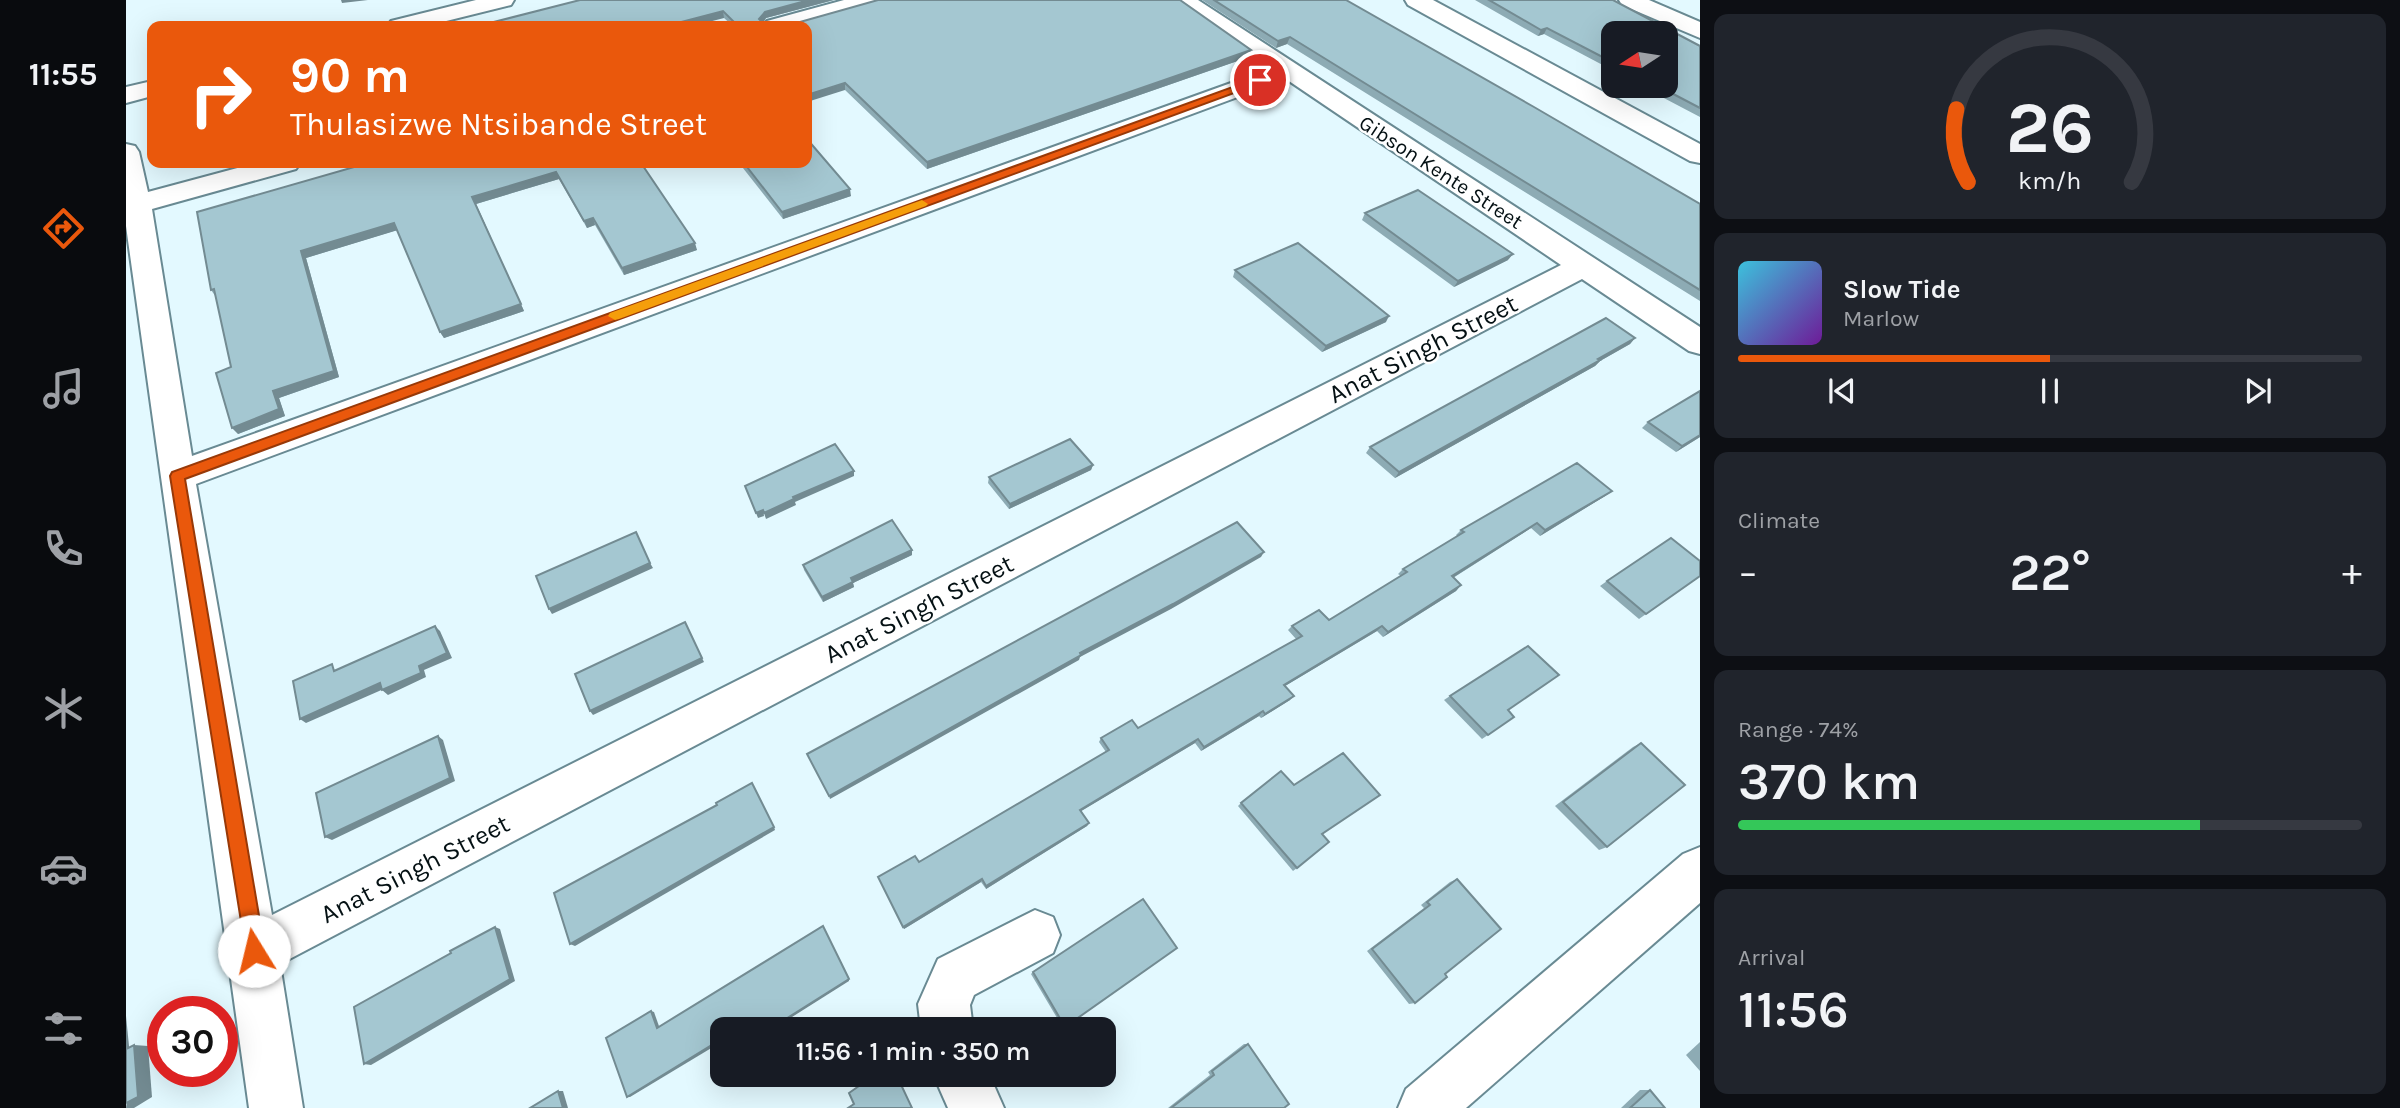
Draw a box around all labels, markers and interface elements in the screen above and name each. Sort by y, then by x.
north arrow [1601,21,1678,98]
map controls [1601,21,1678,98]
text: 90 m [290,47,410,104]
icon: right [175,49,266,140]
pin [1230,50,1290,110]
text: 11:55 [29,56,97,93]
icon: arrive [1241,61,1279,99]
text: 26 [2006,86,2094,171]
text: Thulasizwe Ntsibande Street [290,106,707,143]
street label: Gibson Kente Street [1355,110,1527,234]
text: km/h [2018,166,2082,195]
icon: directions [39,204,88,253]
text: Slow Tide [1843,274,1961,305]
street label: Anat Singh Street [1323,288,1523,410]
text: Marlow [1843,305,1919,332]
icon: music [39,364,88,413]
icon: previous [1823,372,1861,410]
icon: pause [2031,372,2069,410]
icon: next [2239,372,2277,410]
text: Climate [1738,507,1820,534]
icon: phone [39,524,88,573]
text: 22° [2009,542,2091,603]
street label: Anat Singh Street [819,548,1019,670]
text: − [1738,550,1758,595]
text: + [2342,550,2362,595]
icon: climate [39,684,88,733]
text: Range · 74% [1738,716,1859,743]
text: 370 km [1738,751,1920,812]
street label: Anat Singh Street [315,808,515,930]
icon: car [39,844,88,893]
position arrow [217,914,291,988]
text: Arrival [1738,944,1805,971]
text: 11:56 [1738,979,1849,1040]
speed limit sign: 30 [147,996,238,1087]
icon: filters [39,1004,88,1053]
text: 11:56 · 1 min · 350 m [796,1036,1030,1067]

